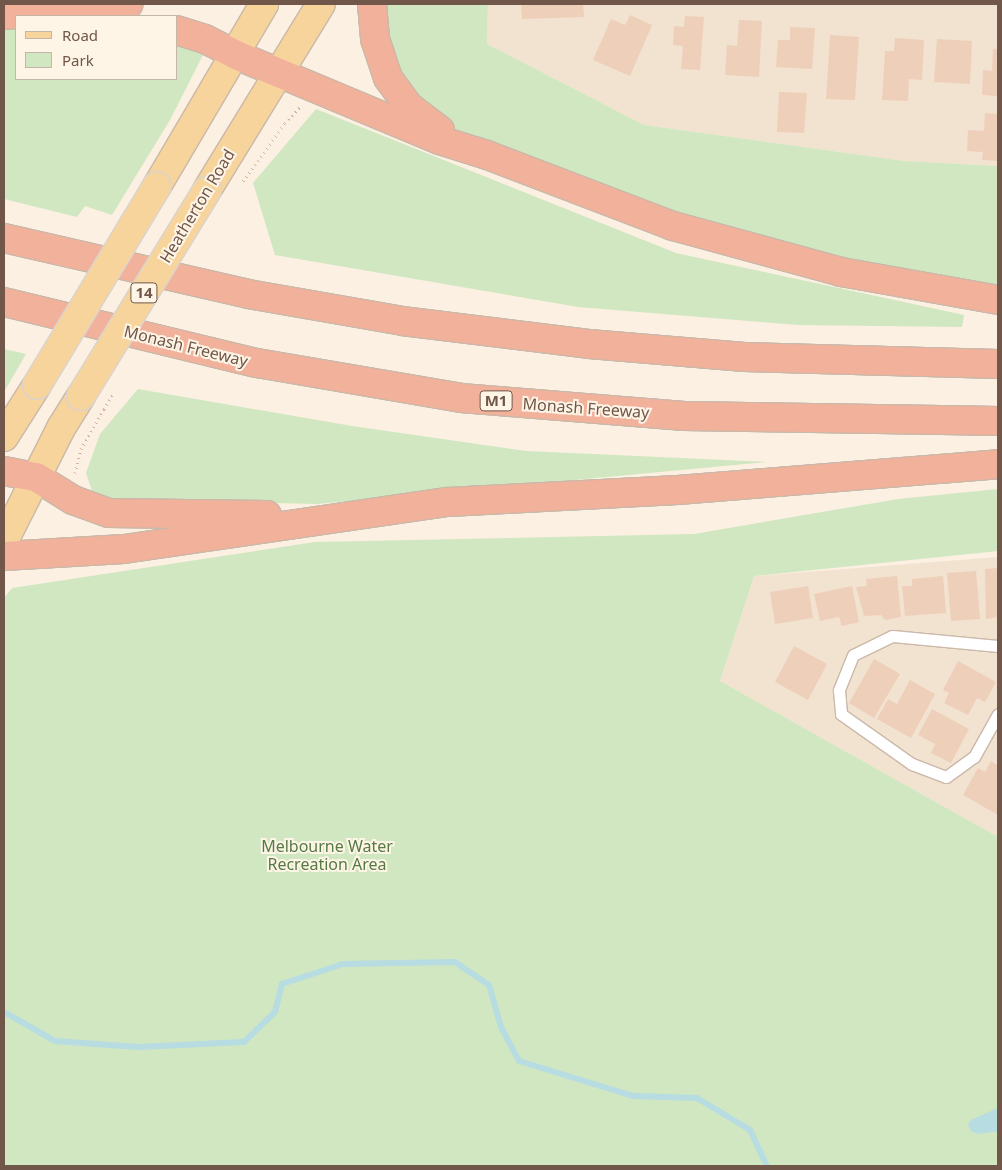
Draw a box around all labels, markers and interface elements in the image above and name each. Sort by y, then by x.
legend [15,15,178,80]
text: Road [62,25,98,45]
text: Park [62,50,94,70]
street label: Heatherton Road [156,146,238,266]
road number: 14 [130,280,158,306]
street label: Monash Freeway [122,321,250,371]
road number: M1 [478,388,514,414]
street label: Monash Freeway [522,394,650,422]
park label: Melbourne Water Recreation Area [261,836,393,874]

